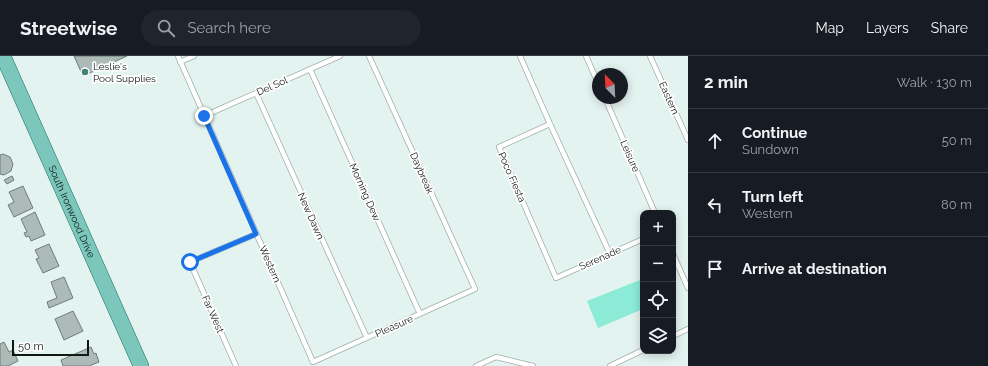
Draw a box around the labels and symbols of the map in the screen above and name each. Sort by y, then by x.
place label: Leslie's Pool Supplies [93,61,156,84]
marker: Leslie's Pool Supplies [80,67,90,77]
north arrow [592,68,628,104]
street label: Del Sol [255,74,289,98]
street label: Eastern [657,80,681,116]
route end [195,107,213,125]
street label: Leisure [618,138,642,174]
street label: Poco Fiesta [496,150,528,204]
street label: Daybreak [408,151,436,196]
street label: Morning Dew [347,162,383,222]
street label: South Ironwood Drive [47,163,98,259]
street label: New Dawn [296,191,326,241]
street label: Western [257,244,283,284]
street label: Serenade [577,244,623,272]
route start [181,253,199,271]
street label: Far West [200,293,226,335]
street label: Pleasure [373,313,415,339]
scale bar [12,338,89,357]

